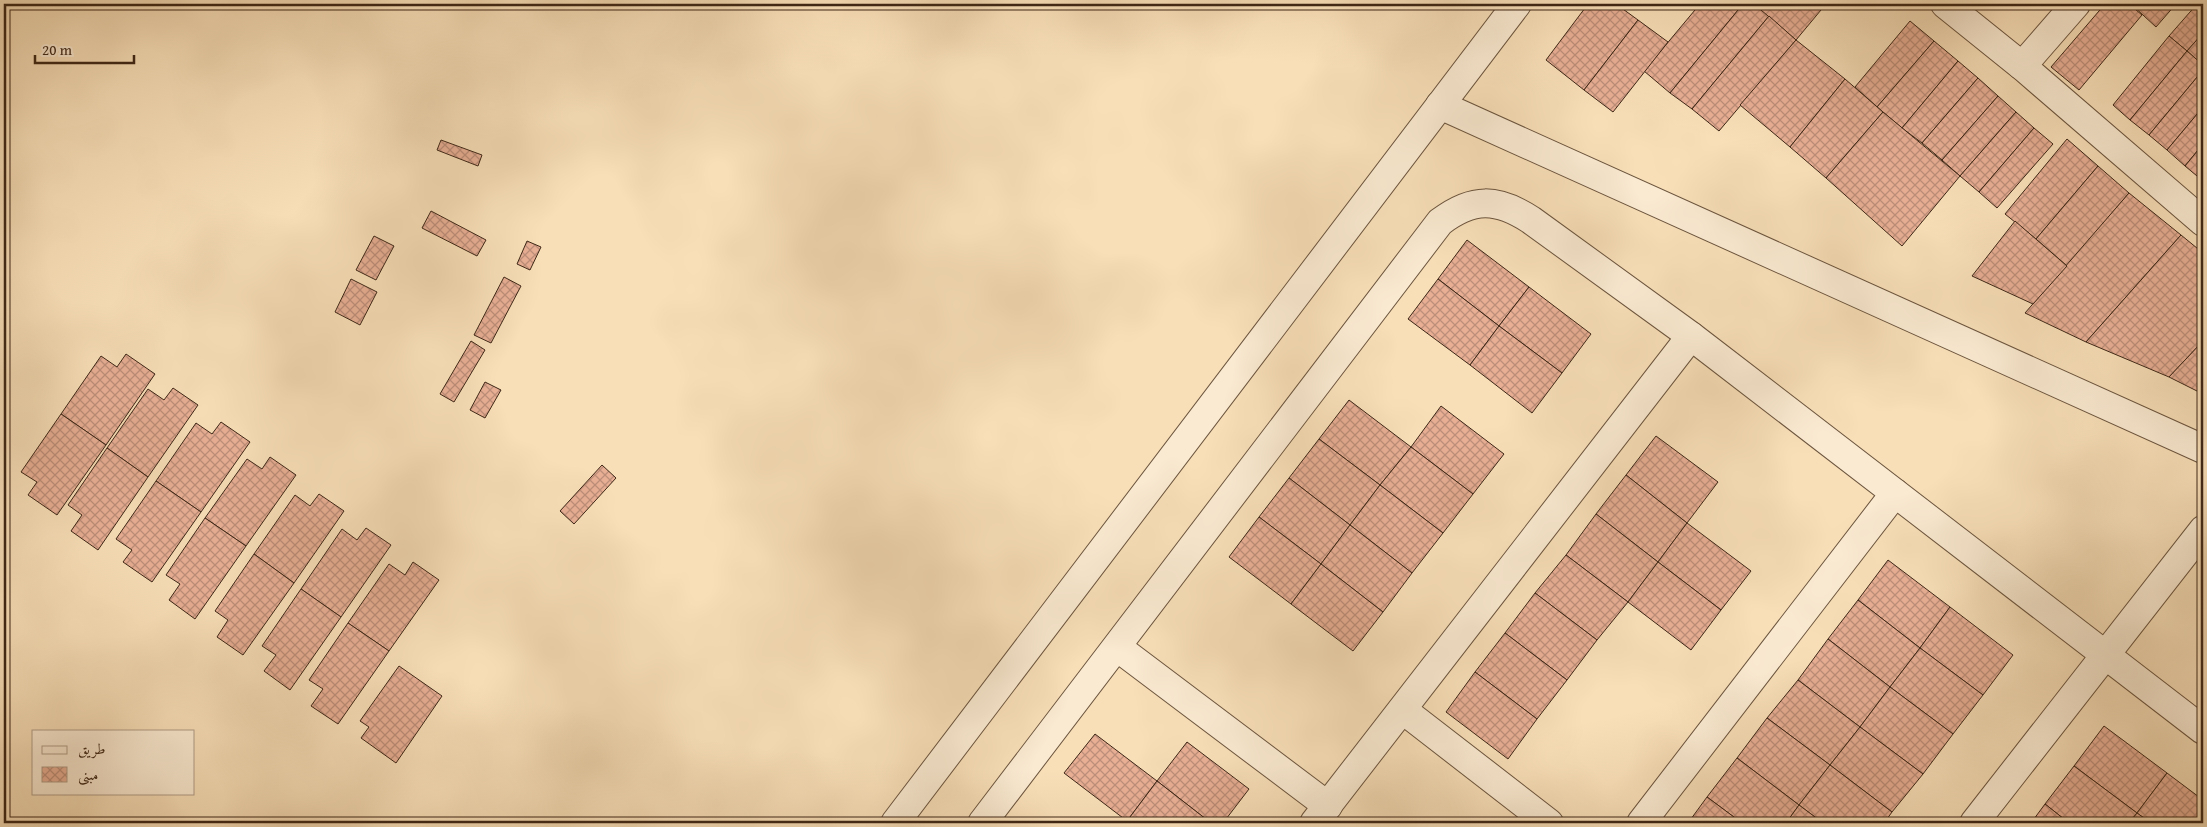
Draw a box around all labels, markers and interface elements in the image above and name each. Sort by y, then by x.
scale bar [35,32,134,64]
text: 20 m [42,39,73,60]
legend [32,730,195,794]
text: طريق [78,738,105,759]
text: مبنى [78,764,98,786]

